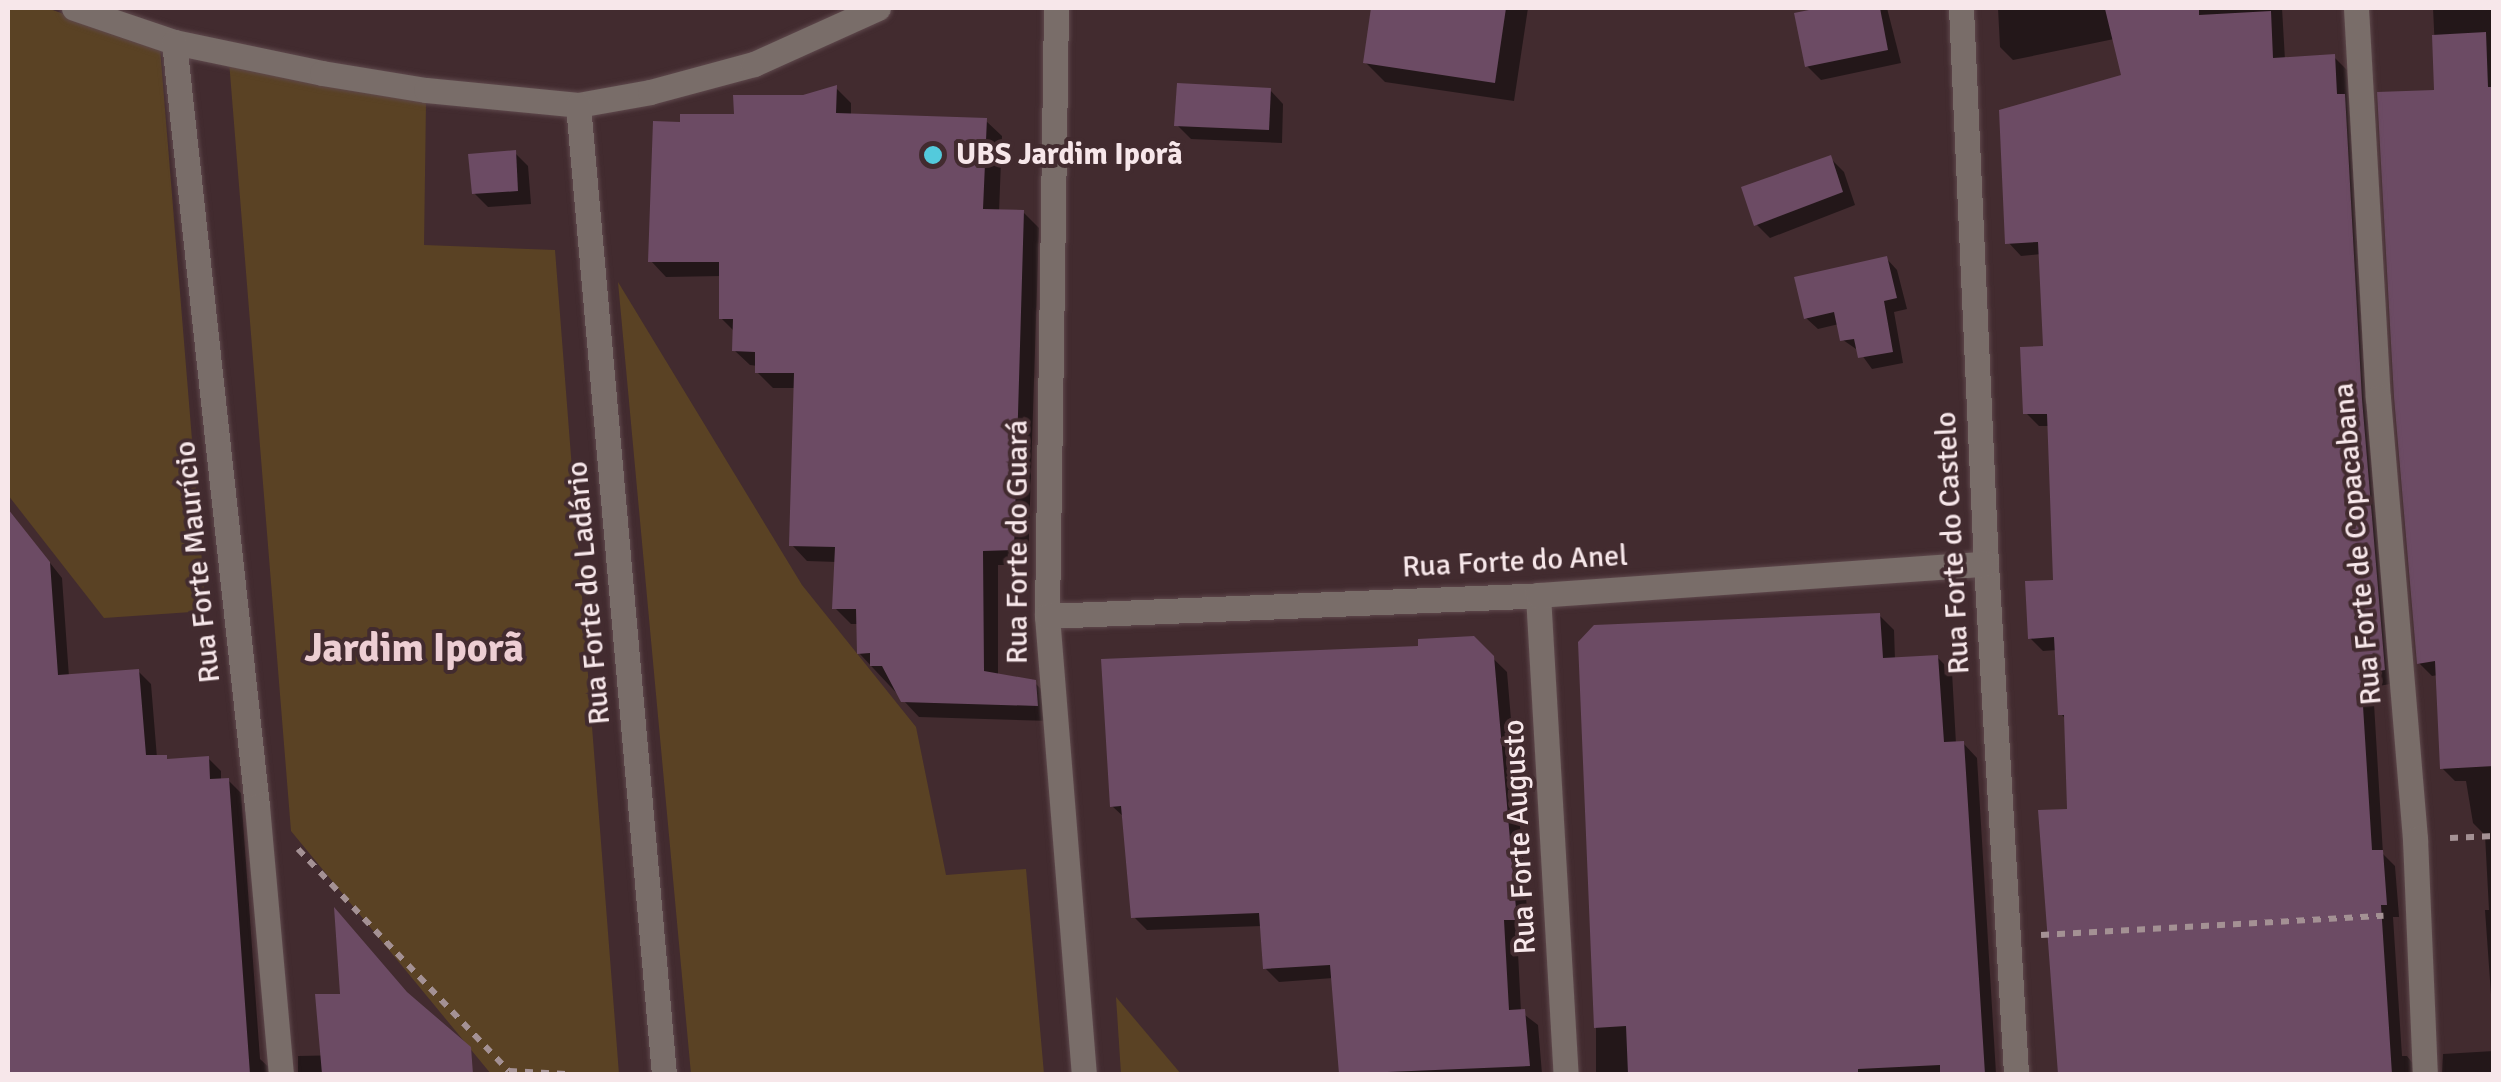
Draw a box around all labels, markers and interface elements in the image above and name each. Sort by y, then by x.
place label: UBS Jardim Iporã [956,137,1183,173]
marker: UBS Jardim Iporã [920,142,946,168]
street label: Rua Forte de Copacabana [2326,381,2390,707]
street label: Rua Forte do Castelo [1928,411,1978,675]
street label: Rua Forte do Guará [1000,420,1036,664]
street label: Rua Forte Maurício [167,439,229,685]
street label: Rua Forte do Ladário [560,460,618,726]
street label: Rua Forte do Anel [1401,538,1629,586]
district label: Jardim Iporã [304,624,524,672]
street label: Rua Forte Augusto [1496,719,1544,955]

